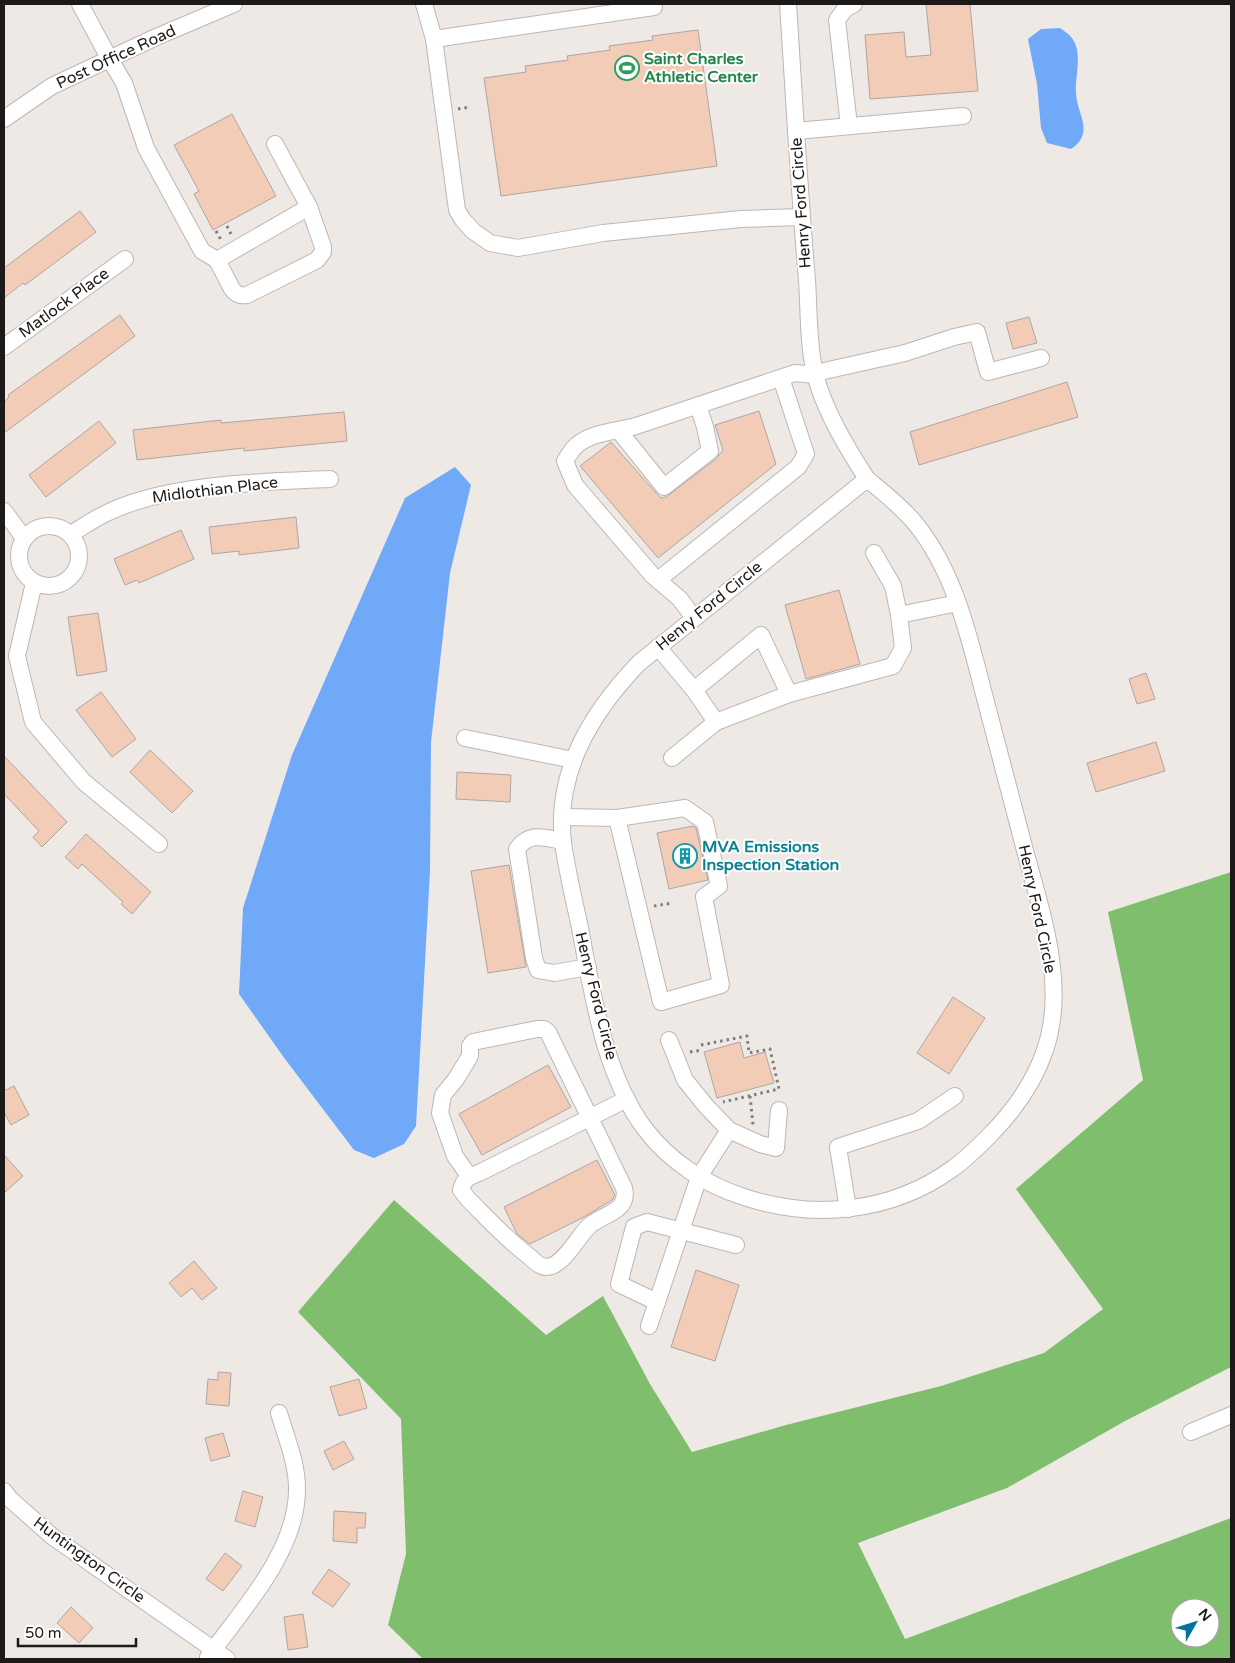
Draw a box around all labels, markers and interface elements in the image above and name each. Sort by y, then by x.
street label: Post Office Road [53,21,179,93]
place label: Saint Charles Athletic Center [644,49,759,87]
sports icon: Saint Charles Athletic Center [614,55,640,81]
street label: Henry Ford Circle [786,137,816,269]
street label: Matlock Place [15,264,113,342]
street label: Midlothian Place [151,472,279,508]
street label: Henry Ford Circle [652,557,766,655]
place label: MVA Emissions Inspection Station [702,837,839,875]
building icon: MVA Emissions Inspection Station [672,843,698,869]
street label: Henry Ford Circle [1014,843,1060,975]
street label: Henry Ford Circle [570,930,622,1062]
street label: Huntington Circle [29,1513,149,1607]
north arrow [1170,1598,1220,1648]
text: N [1195,1605,1215,1625]
scale bar [18,1616,135,1648]
text: 50 m [25,1624,62,1642]

